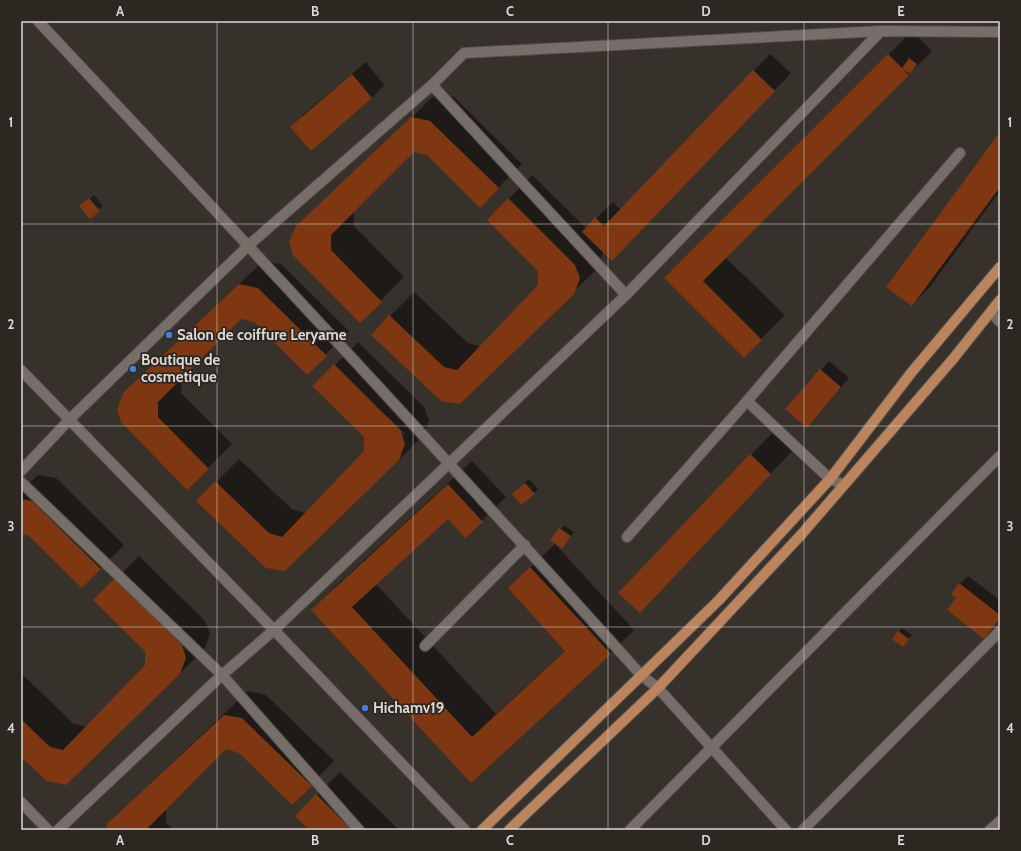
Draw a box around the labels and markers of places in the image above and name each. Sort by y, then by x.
place label: Salon de coiffure Leryame [177,326,347,344]
marker: Salon de coiffure Leryame [164,330,174,340]
place label: Boutique de cosmetique [141,351,221,386]
marker: Boutique de cosmetique [128,364,138,374]
place label: Hichamv19 [373,699,444,717]
marker: Hichamv19 [360,703,370,713]

